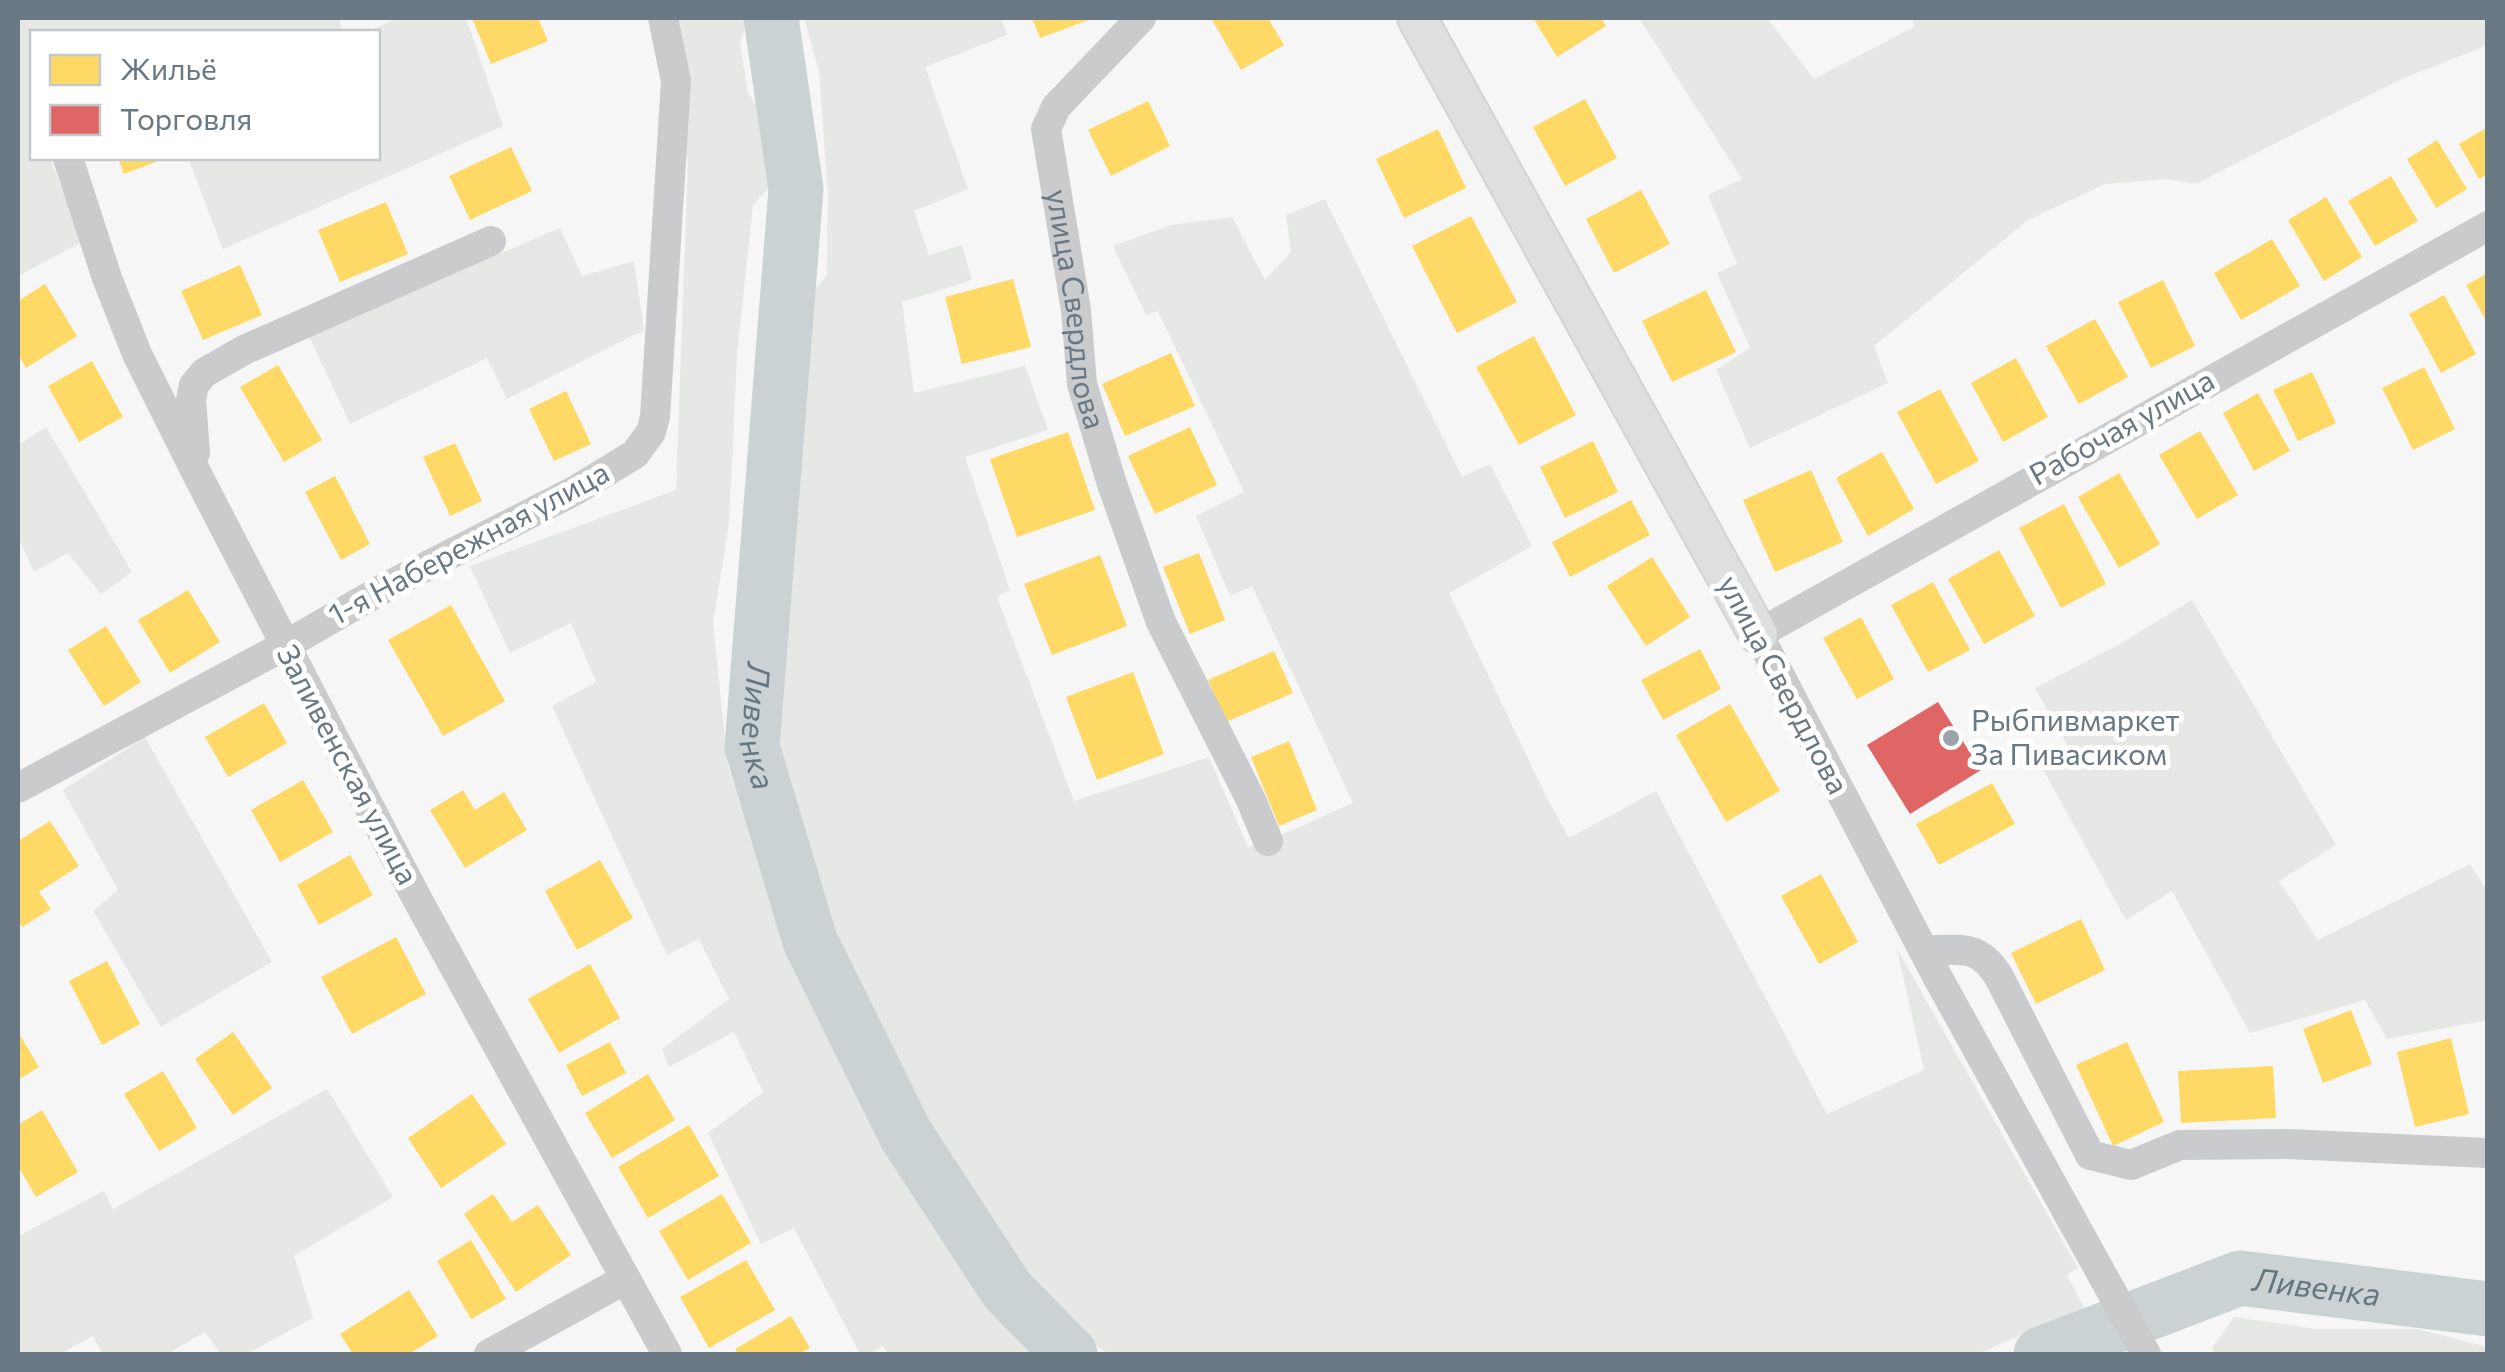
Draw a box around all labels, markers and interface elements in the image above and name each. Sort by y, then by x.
legend [30,30,380,160]
text: Жильё [120,49,217,86]
text: Торговля [120,99,252,136]
street label: улица Свердлова [1040,186,1115,433]
street label: Рабочая улица [2022,360,2220,492]
street label: 1-я Набережная улица [321,452,614,631]
street label: улица Свердлова [1712,568,1858,800]
street label: Заливенская улица [270,638,428,890]
water label: Ливенка [732,659,786,794]
place label: Рыбпивмаркет За Пивасиком [1971,700,2180,771]
marker: Рыбпивмаркет За Пивасиком [1940,727,1962,749]
water label: Ливенка [2249,1258,2383,1313]

